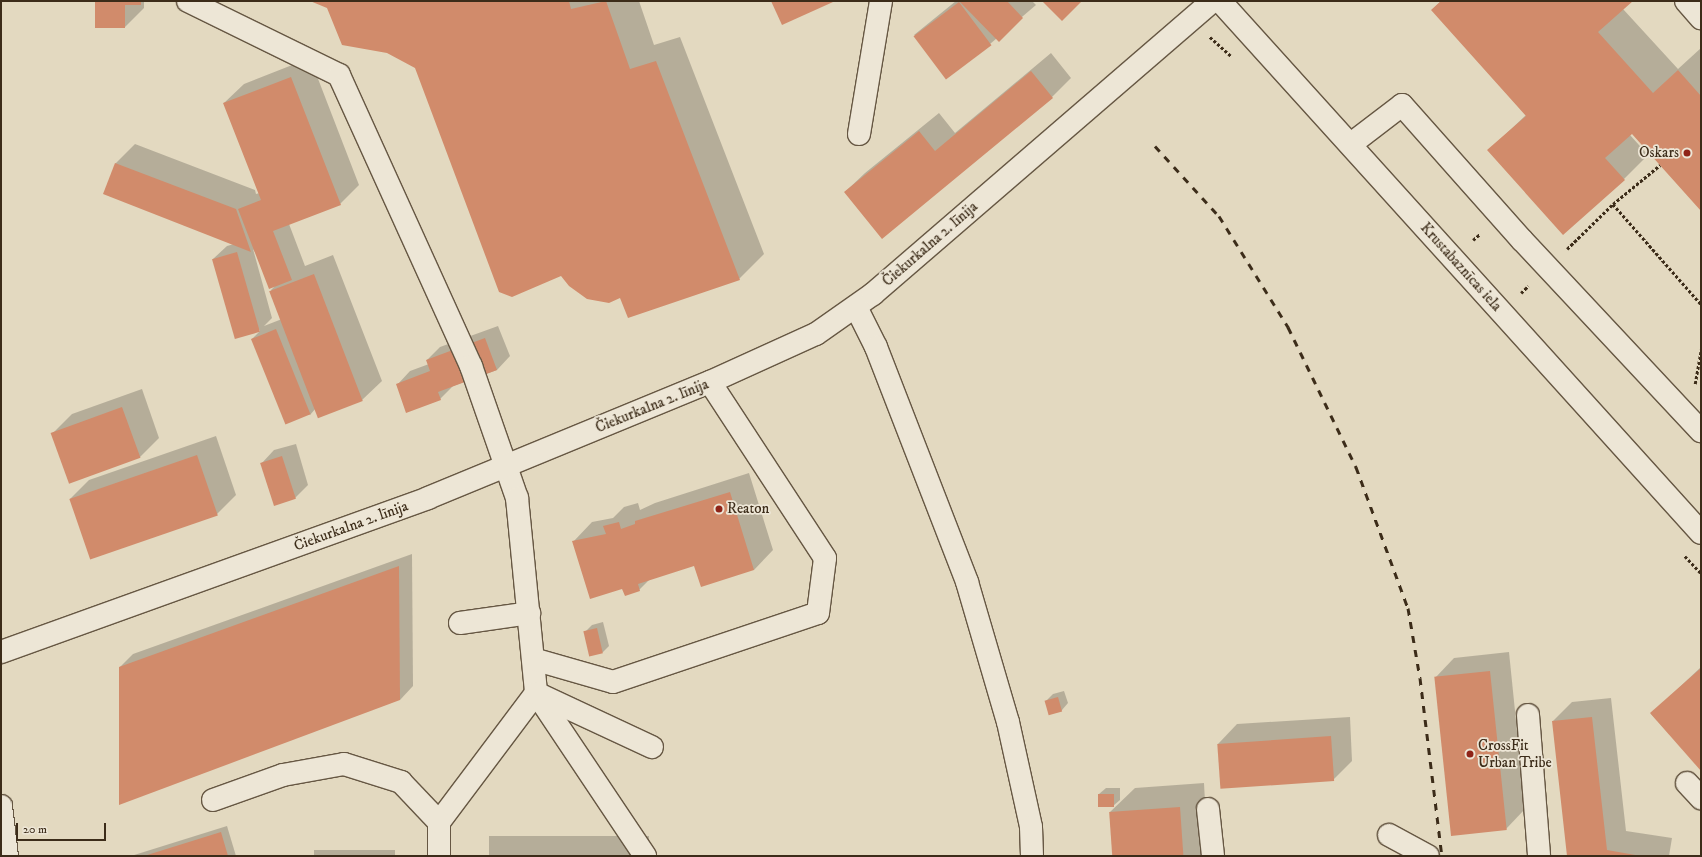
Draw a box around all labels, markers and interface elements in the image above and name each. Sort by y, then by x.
place label: Oskars [1639,144,1679,162]
marker: Oskars [1682,148,1692,158]
street label: Čiekurkalna 2. līnija [879,198,981,290]
street label: Krustabaznīcas iela [1416,219,1506,315]
street label: Čiekurkalna 2. līnija [593,375,711,437]
street label: Čiekurkalna 2. līnija [291,497,411,555]
place label: Reaton [727,500,769,518]
marker: Reaton [714,504,724,514]
place label: CrossFit Urban Tribe [1478,736,1552,771]
marker: CrossFit Urban Tribe [1465,749,1475,759]
scale bar [18,815,108,841]
text: 20 m [23,822,47,837]

